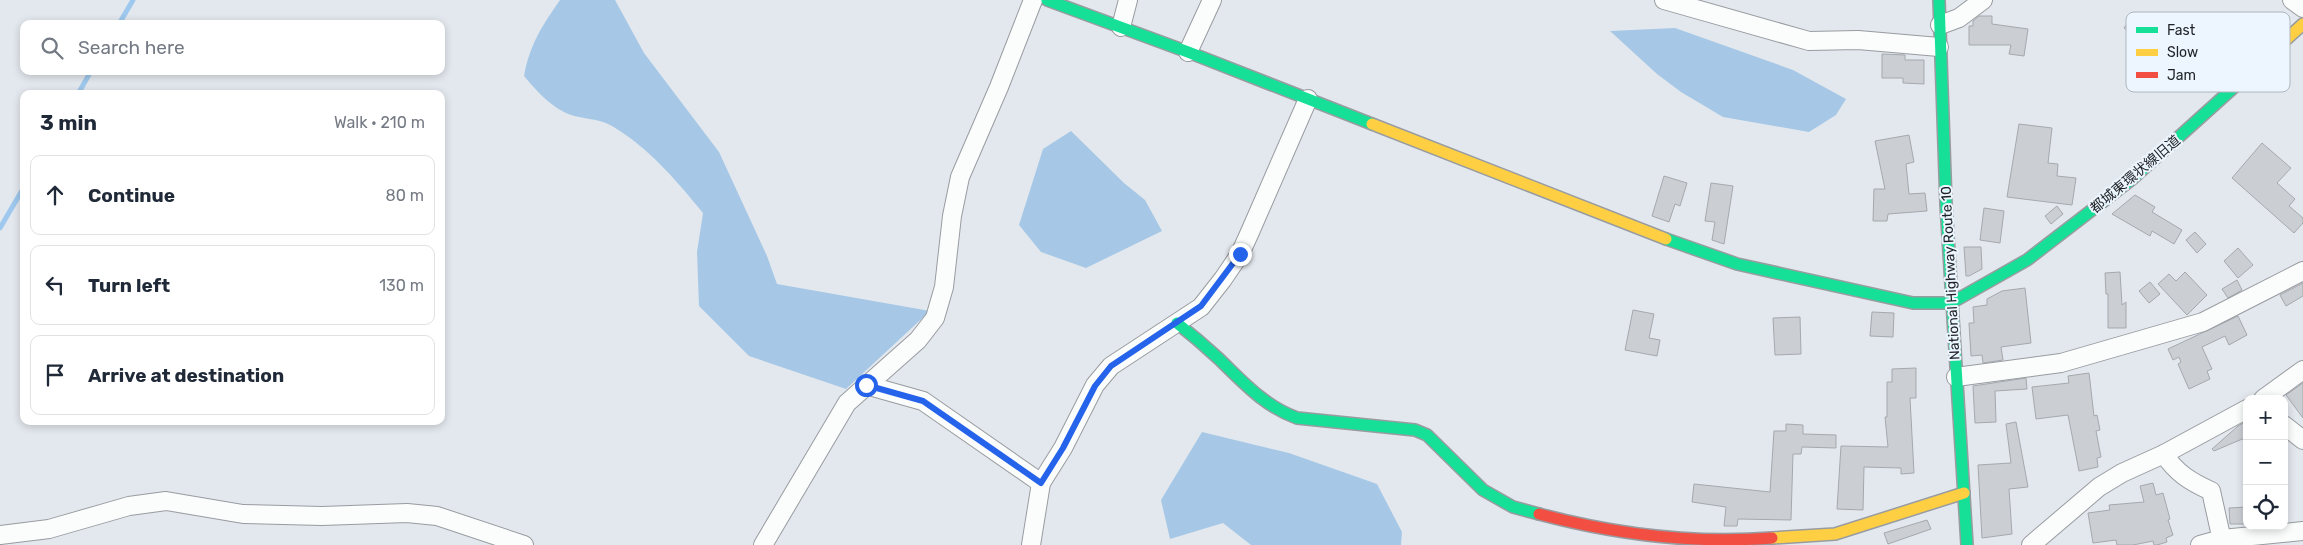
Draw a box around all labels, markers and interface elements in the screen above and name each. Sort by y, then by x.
legend [2126,12,2290,92]
search box [20,20,445,75]
text: Fast [2167,22,2196,39]
icon: search [38,34,66,62]
text: Search here [78,36,185,59]
text: Slow [2167,44,2198,61]
text: Jam [2167,67,2196,84]
text: 3 min [40,110,97,135]
text: Walk · 210 m [334,113,425,132]
street label: 都城東環状線旧道 [2087,132,2184,217]
icon: ahead [41,181,69,209]
text: Continue [88,184,175,207]
text: 80 m [386,186,424,205]
street label: National Highway Route 10 [1937,186,1964,360]
route end [1229,243,1252,266]
icon: left [41,271,69,299]
text: Turn left [88,274,170,297]
text: 130 m [379,276,424,295]
icon: arrive [41,361,69,389]
text: Arrive at destination [88,364,284,387]
route start [855,374,878,397]
map controls [2243,395,2288,530]
button: + [2243,395,2288,440]
button: − [2243,440,2288,485]
button: locate [2243,485,2288,530]

